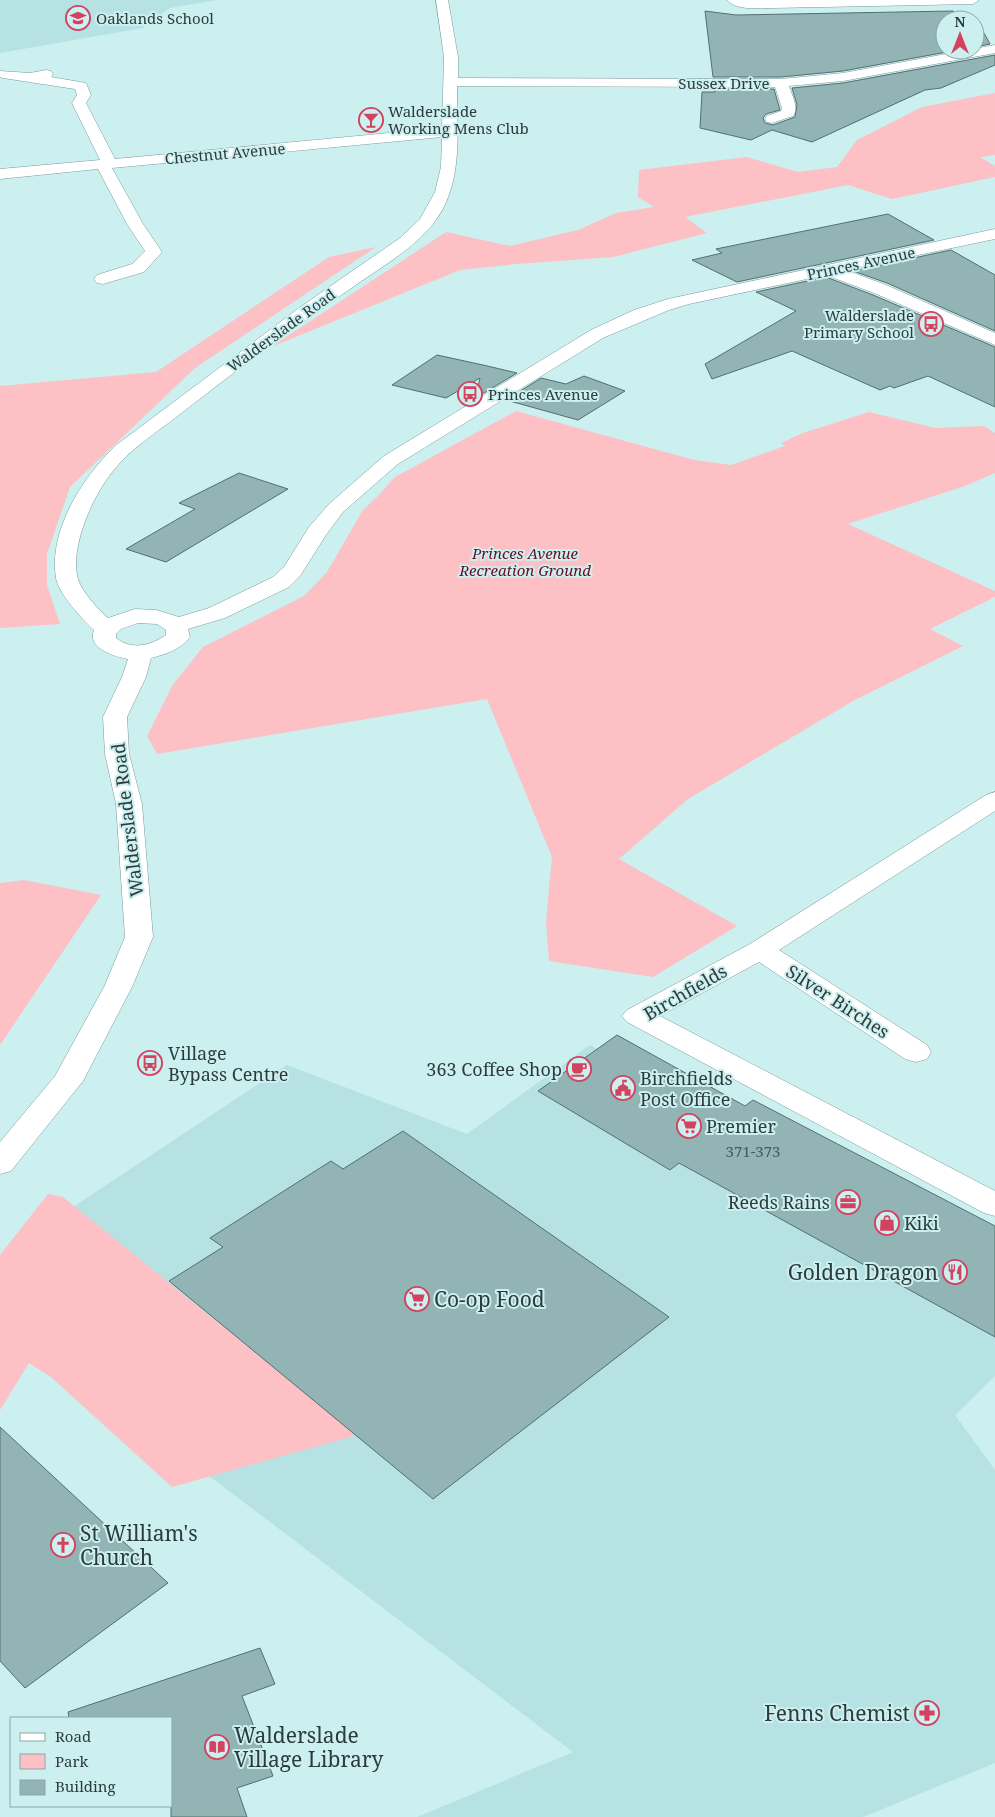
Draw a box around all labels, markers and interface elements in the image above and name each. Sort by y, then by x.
school or university icon: Oaklands School [65,5,91,31]
place label: Oaklands School [96,8,214,28]
north arrow [935,10,985,60]
text: N [954,12,966,31]
street label: Sussex Drive [678,73,770,93]
place label: Walderslade Working Mens Club [388,101,529,138]
bar icon: Walderslade Working Mens Club [358,107,384,133]
street label: Chestnut Avenue [164,138,286,168]
street label: Princes Avenue [805,242,917,284]
street label: Walderslade Road [223,284,339,376]
place label: Walderslade Primary School [804,305,914,342]
bus stop icon: Walderslade Primary School [918,311,944,337]
bus stop icon: Princes Avenue [457,381,483,407]
place label: Princes Avenue [488,384,598,404]
park label: Princes Avenue Recreation Ground [458,543,591,580]
street label: Walderslade Road [106,742,148,898]
street label: Birchfields [639,958,731,1026]
street label: Silver Birches [782,959,894,1043]
place label: Village Bypass Centre [168,1041,288,1086]
bus stop icon: Village Bypass Centre [137,1050,163,1076]
cafe icon: 363 Coffee Shop [566,1056,592,1082]
place label: 363 Coffee Shop [426,1057,562,1081]
place label: Birchfields Post Office [640,1066,733,1111]
public building icon: Birchfields Post Office [610,1075,636,1101]
supermarket icon: Premier [676,1113,702,1139]
place label: Premier [706,1114,776,1138]
house number: 371-373 [726,1141,780,1161]
office icon: Reeds Rains [835,1189,861,1215]
place label: Reeds Rains [728,1190,830,1214]
shop icon: Kiki [874,1210,900,1236]
place label: Kiki [904,1211,939,1235]
place label: Golden Dragon [788,1258,938,1286]
restaurant icon: Golden Dragon [942,1259,968,1285]
place label: Co-op Food [434,1285,545,1313]
supermarket icon: Co-op Food [404,1286,430,1312]
place label: St William's Church [80,1519,198,1571]
church icon: St William's Church [50,1532,76,1558]
place label: Fenns Chemist [764,1699,910,1727]
pharmacy icon: Fenns Chemist [914,1700,940,1726]
legend [10,1717,172,1807]
place label: Walderslade Village Library [234,1721,384,1773]
text: Road [55,1726,91,1746]
library icon: Walderslade Village Library [204,1734,230,1760]
text: Park [55,1751,89,1771]
text: Building [55,1776,116,1796]

